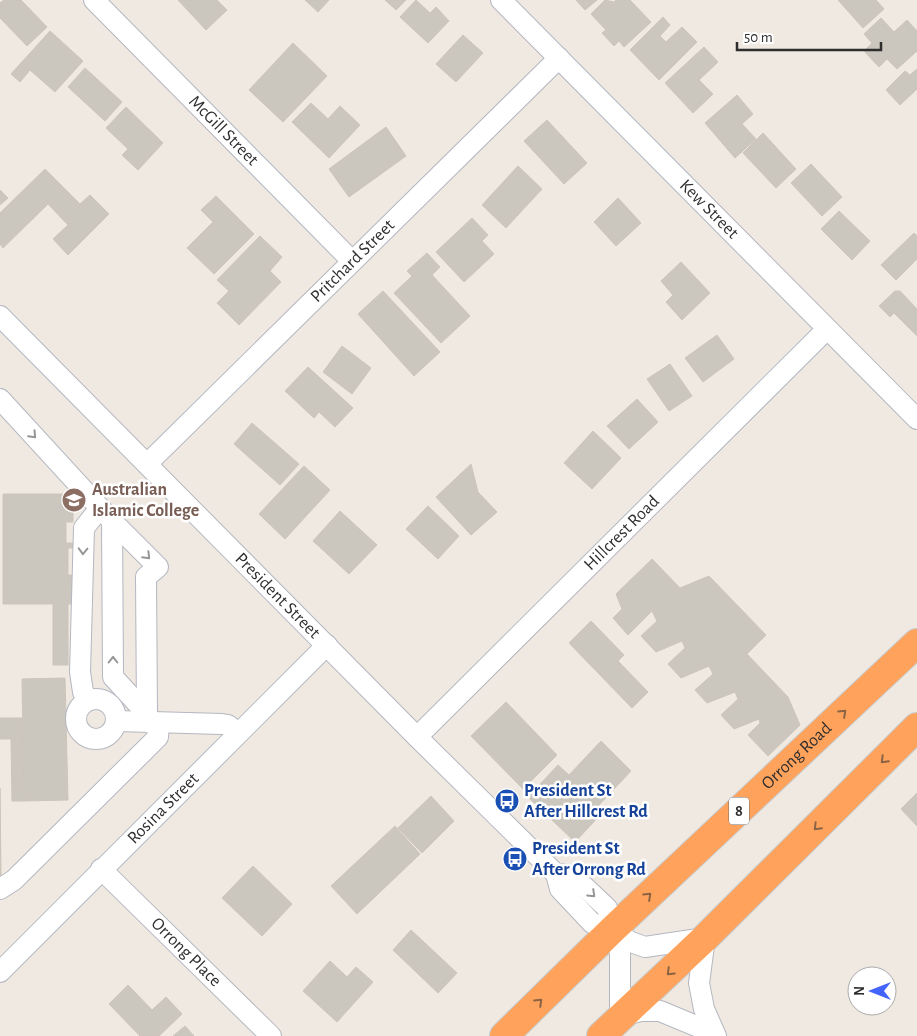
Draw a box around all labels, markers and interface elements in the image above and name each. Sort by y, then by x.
scale bar [737,20,881,52]
text: 50 m [744,30,773,45]
street label: McGill Street [185,92,262,169]
street label: Kew Street [676,176,742,243]
street label: Pritchard Street [307,216,398,306]
one-way arrow [27,429,36,438]
place label: Australian Islamic College [92,481,199,520]
school or university icon: Australian Islamic College [61,487,87,513]
street label: Hillcrest Road [581,492,663,574]
one-way arrow [78,547,89,555]
one-way arrow [141,550,150,559]
street label: President Street [231,550,323,642]
one-way arrow [108,656,118,664]
one-way arrow [837,710,846,719]
street label: Orrong Road [758,719,835,793]
one-way arrow [881,754,890,763]
street label: Rosina Street [124,770,202,848]
place label: President St After Hillcrest Rd [524,782,648,821]
bus stop icon: President St After Hillcrest Rd [494,788,520,814]
road number: 8 [729,798,749,824]
one-way arrow [814,821,823,830]
place label: President St After Orrong Rd [532,840,646,879]
bus stop icon: President St After Orrong Rd [502,846,528,872]
one-way arrow [586,888,595,897]
one-way arrow [642,893,651,902]
street label: Orrong Place [147,914,224,990]
one-way arrow [667,966,676,975]
north arrow [847,966,897,1016]
text: N [853,986,867,996]
one-way arrow [533,999,542,1008]

